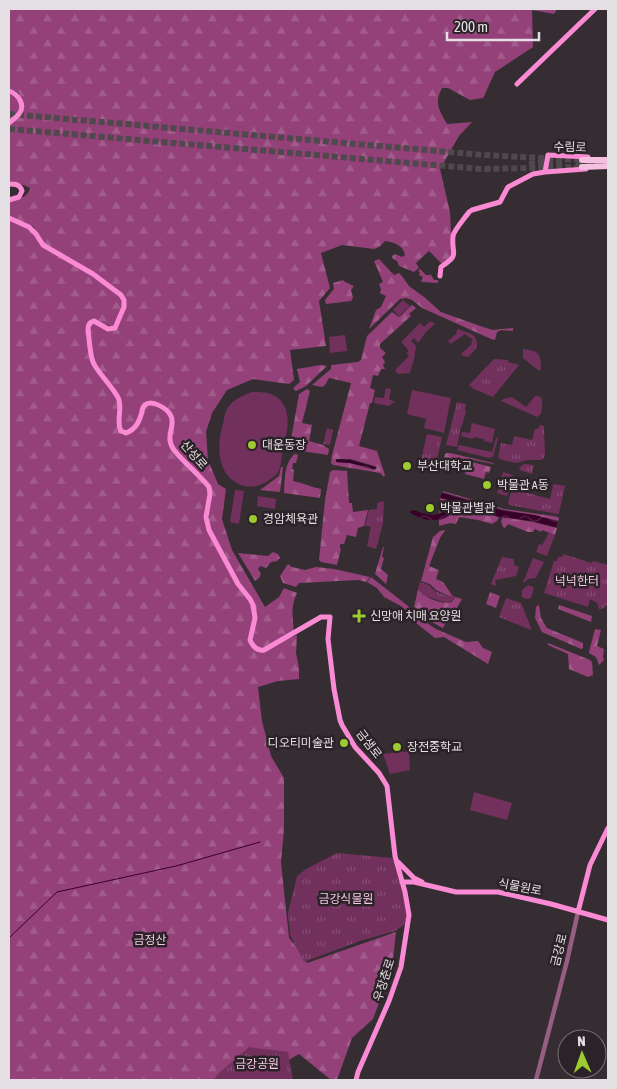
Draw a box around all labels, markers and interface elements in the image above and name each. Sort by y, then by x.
scale bar [447,10,540,42]
text: 200 m [454,18,488,35]
street label: 수림로 [553,139,587,155]
street label: 산성로 [178,438,210,472]
place label: 대운동장 [262,438,306,452]
marker: 대운동장 [246,439,258,451]
place label: 부산대학교 [417,459,472,473]
marker: 부산대학교 [401,460,413,472]
place label: 박물관 A동 [497,478,549,492]
marker: 박물관 A동 [481,479,493,491]
place label: 박물관별관 [440,501,495,515]
marker: 박물관별관 [424,502,436,514]
place label: 경암체육관 [263,512,318,526]
marker: 경암체육관 [247,513,259,525]
park label: 넉넉한터 [555,574,599,588]
marker: 신망애 치매 요양원 [352,609,366,623]
place label: 신망애 치매 요양원 [370,609,462,623]
street label: 금샘로 [353,727,385,761]
place label: 디오티미술관 [268,736,334,750]
marker: 디오티미술관 [338,737,350,749]
place label: 장전중학교 [407,740,462,754]
marker: 장전중학교 [391,741,403,753]
street label: 식물원로 [497,876,543,898]
park label: 금강식물원 [318,892,374,906]
street label: 금강로 [548,932,570,968]
park label: 금정산 [133,933,167,947]
street label: 우장춘로 [371,957,397,1003]
north arrow [557,1029,607,1079]
text: N [577,1033,586,1049]
park label: 금강공원 [235,1057,279,1071]

